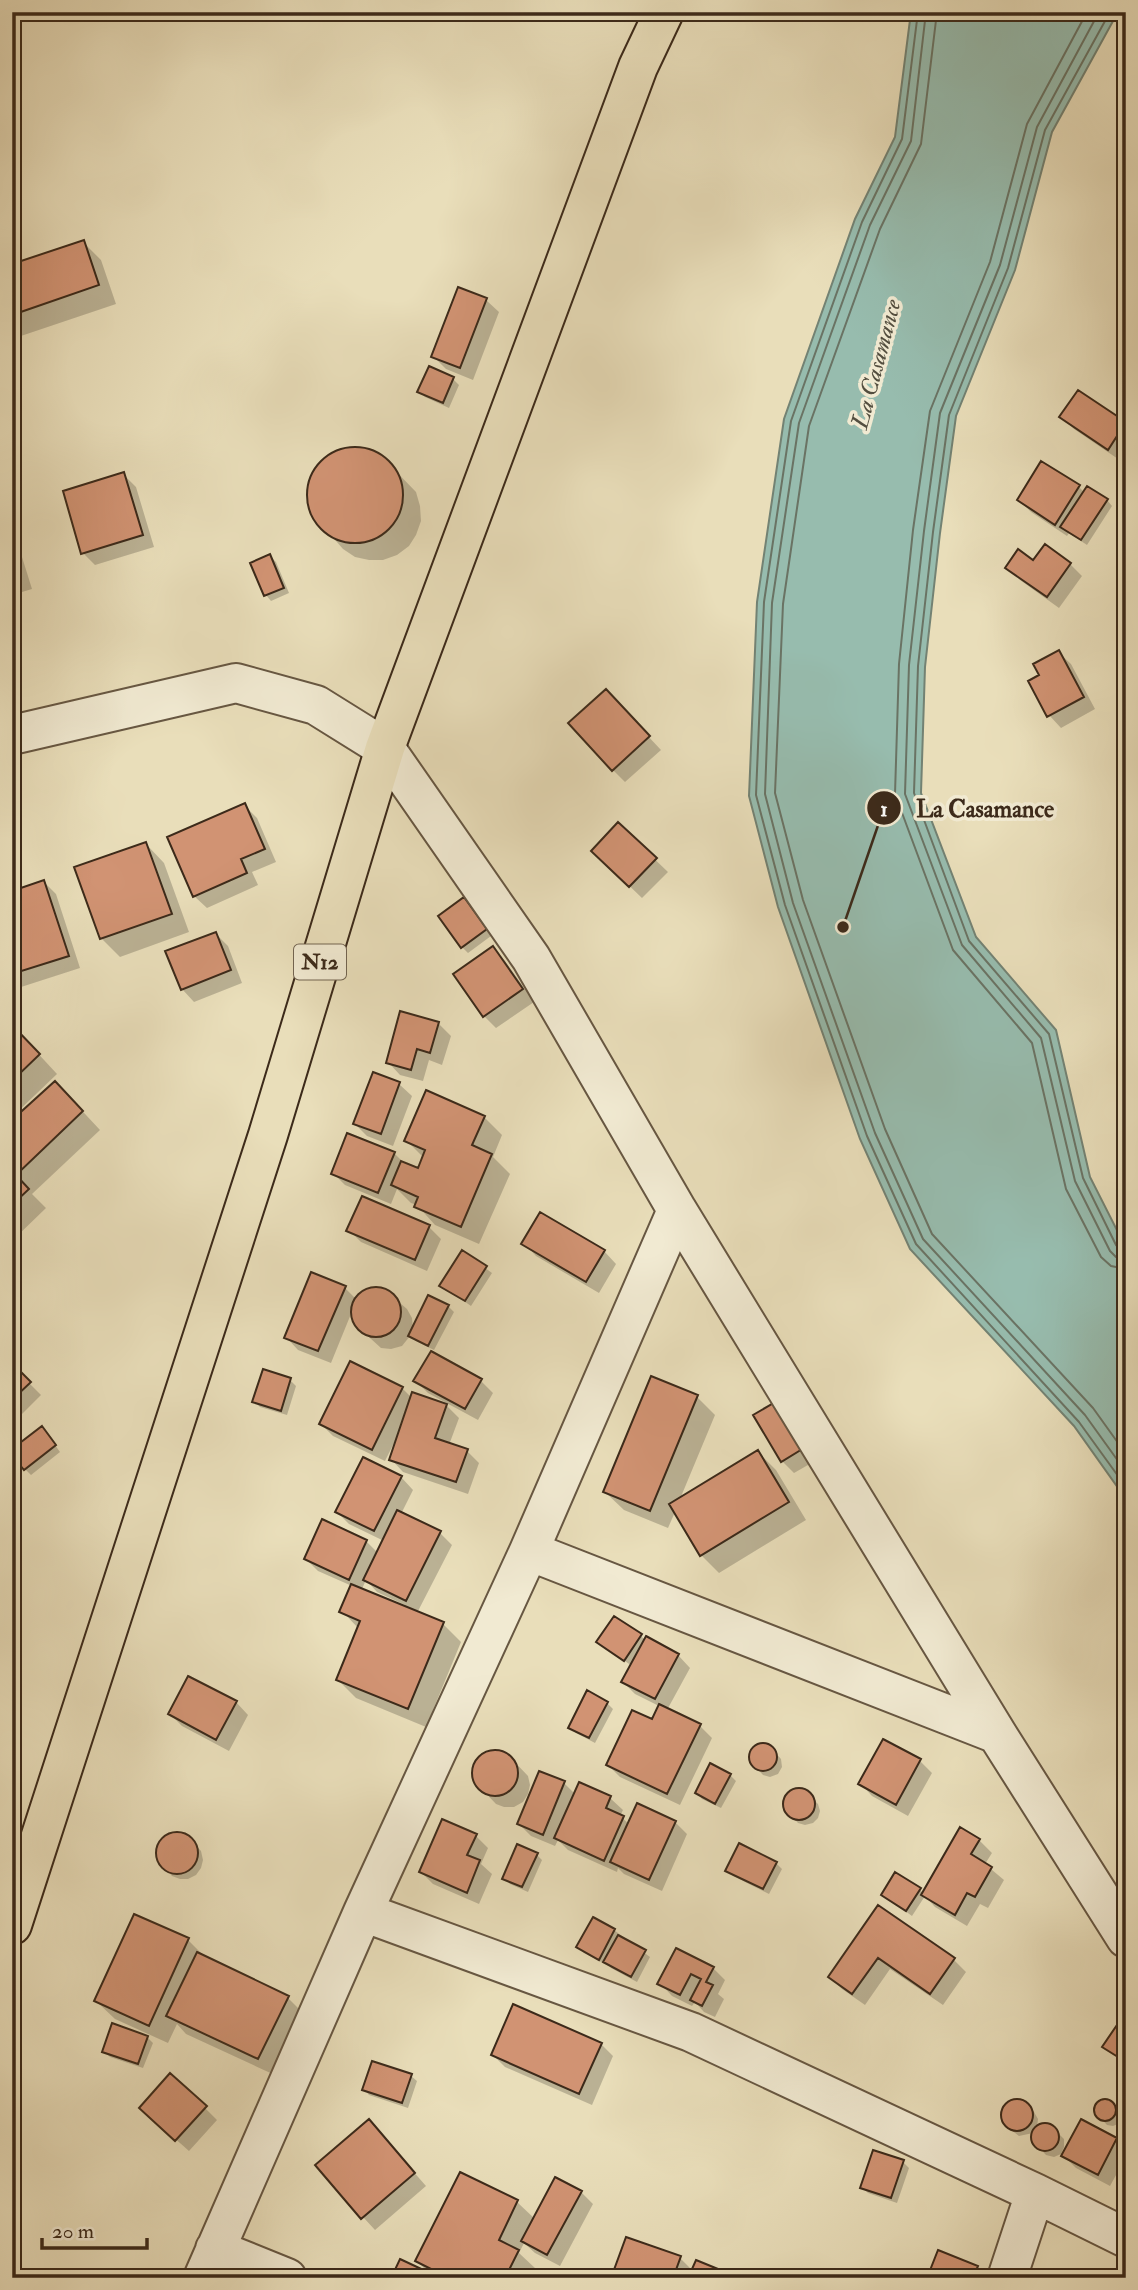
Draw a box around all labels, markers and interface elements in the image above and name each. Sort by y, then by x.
water label: La Casamance [844,295,909,433]
callout: La Casamance [867,786,1068,831]
text: La Casamance [916,794,1054,825]
text: 1 [880,796,888,823]
road number: N12 [294,944,346,979]
scale bar [42,2206,147,2250]
text: 20 m [52,2218,94,2245]

